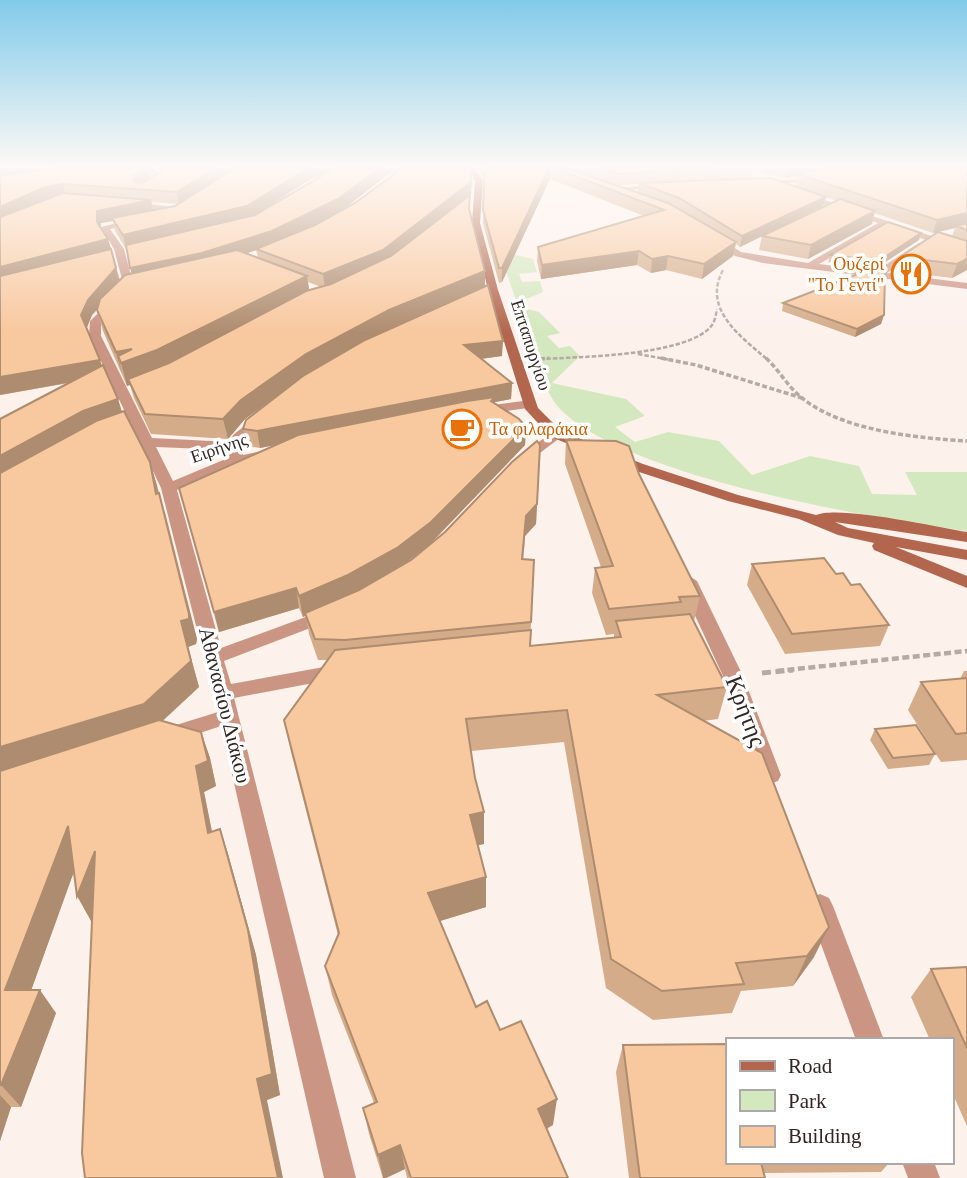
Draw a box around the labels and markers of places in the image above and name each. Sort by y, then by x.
restaurant icon: Ουζερί "Το Γεντί" [890,253,932,295]
place label: Ουζερί "Το Γεντί" [808,254,884,295]
cafe icon: Τα φιλαράκια [441,408,483,450]
place label: Τα φιλαράκια [489,419,588,439]

